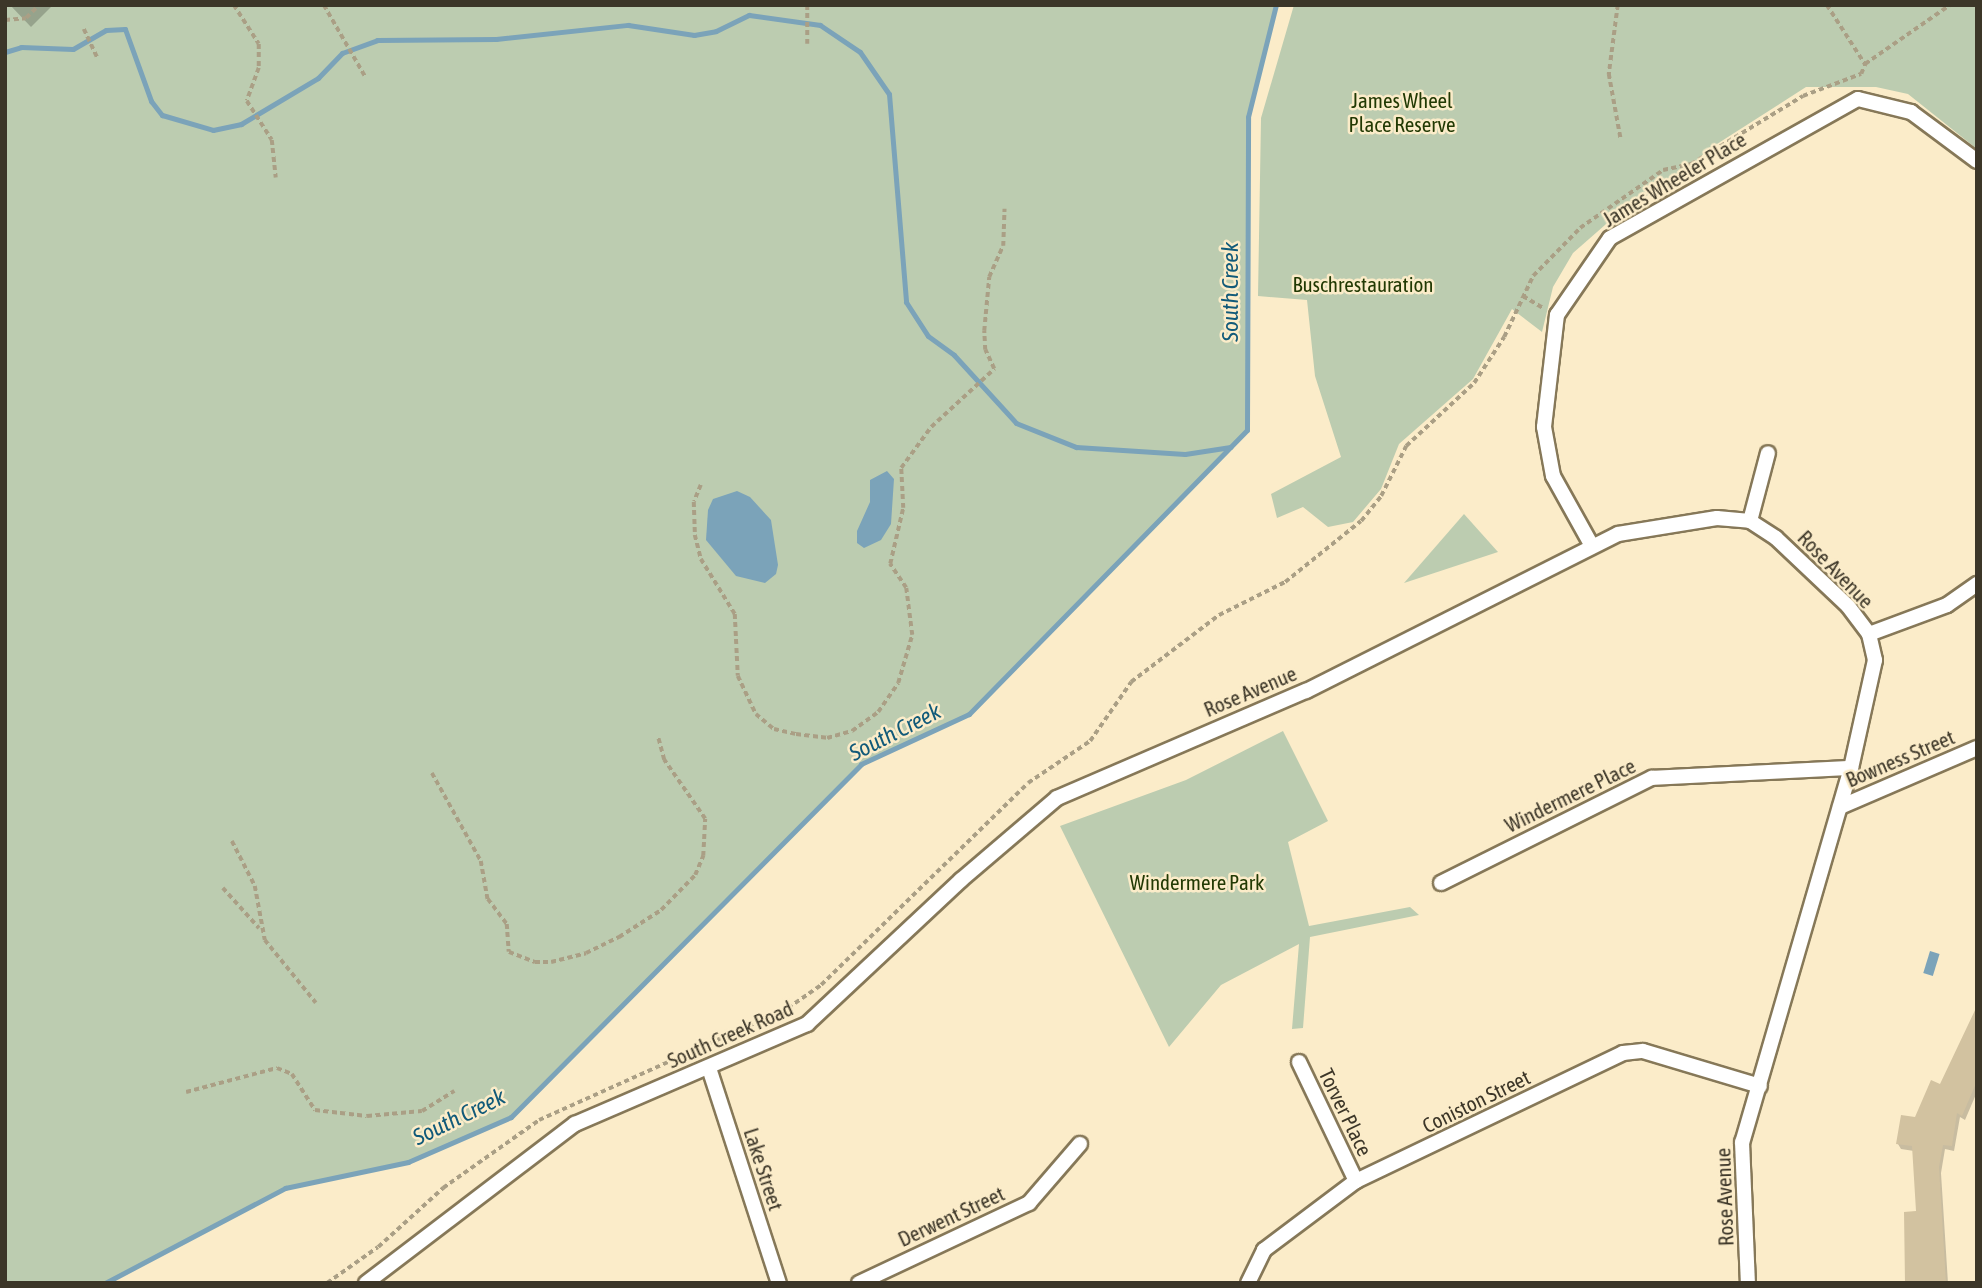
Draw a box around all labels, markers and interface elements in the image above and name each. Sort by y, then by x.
park label: James Wheel Place Reserve [1349,87,1455,137]
street label: James Wheeler Place [1598,126,1750,232]
water label: South Creek [1216,242,1244,342]
park label: Buschrestauration [1292,271,1434,297]
street label: Rose Avenue [1793,525,1879,613]
street label: Rose Avenue [1200,660,1300,722]
water label: South Creek [844,697,946,767]
street label: Bowness Street [1842,724,1958,792]
street label: Windermere Place [1501,753,1639,837]
park label: Windermere Park [1130,869,1264,895]
street label: South Creek Road [663,995,797,1073]
street label: Torver Place [1314,1064,1378,1160]
street label: Coniston Street [1418,1064,1534,1138]
water label: South Creek [408,1083,510,1151]
street label: Lake Street [739,1125,789,1213]
street label: Rose Avenue [1710,1147,1738,1247]
street label: Derwent Street [894,1180,1008,1252]

